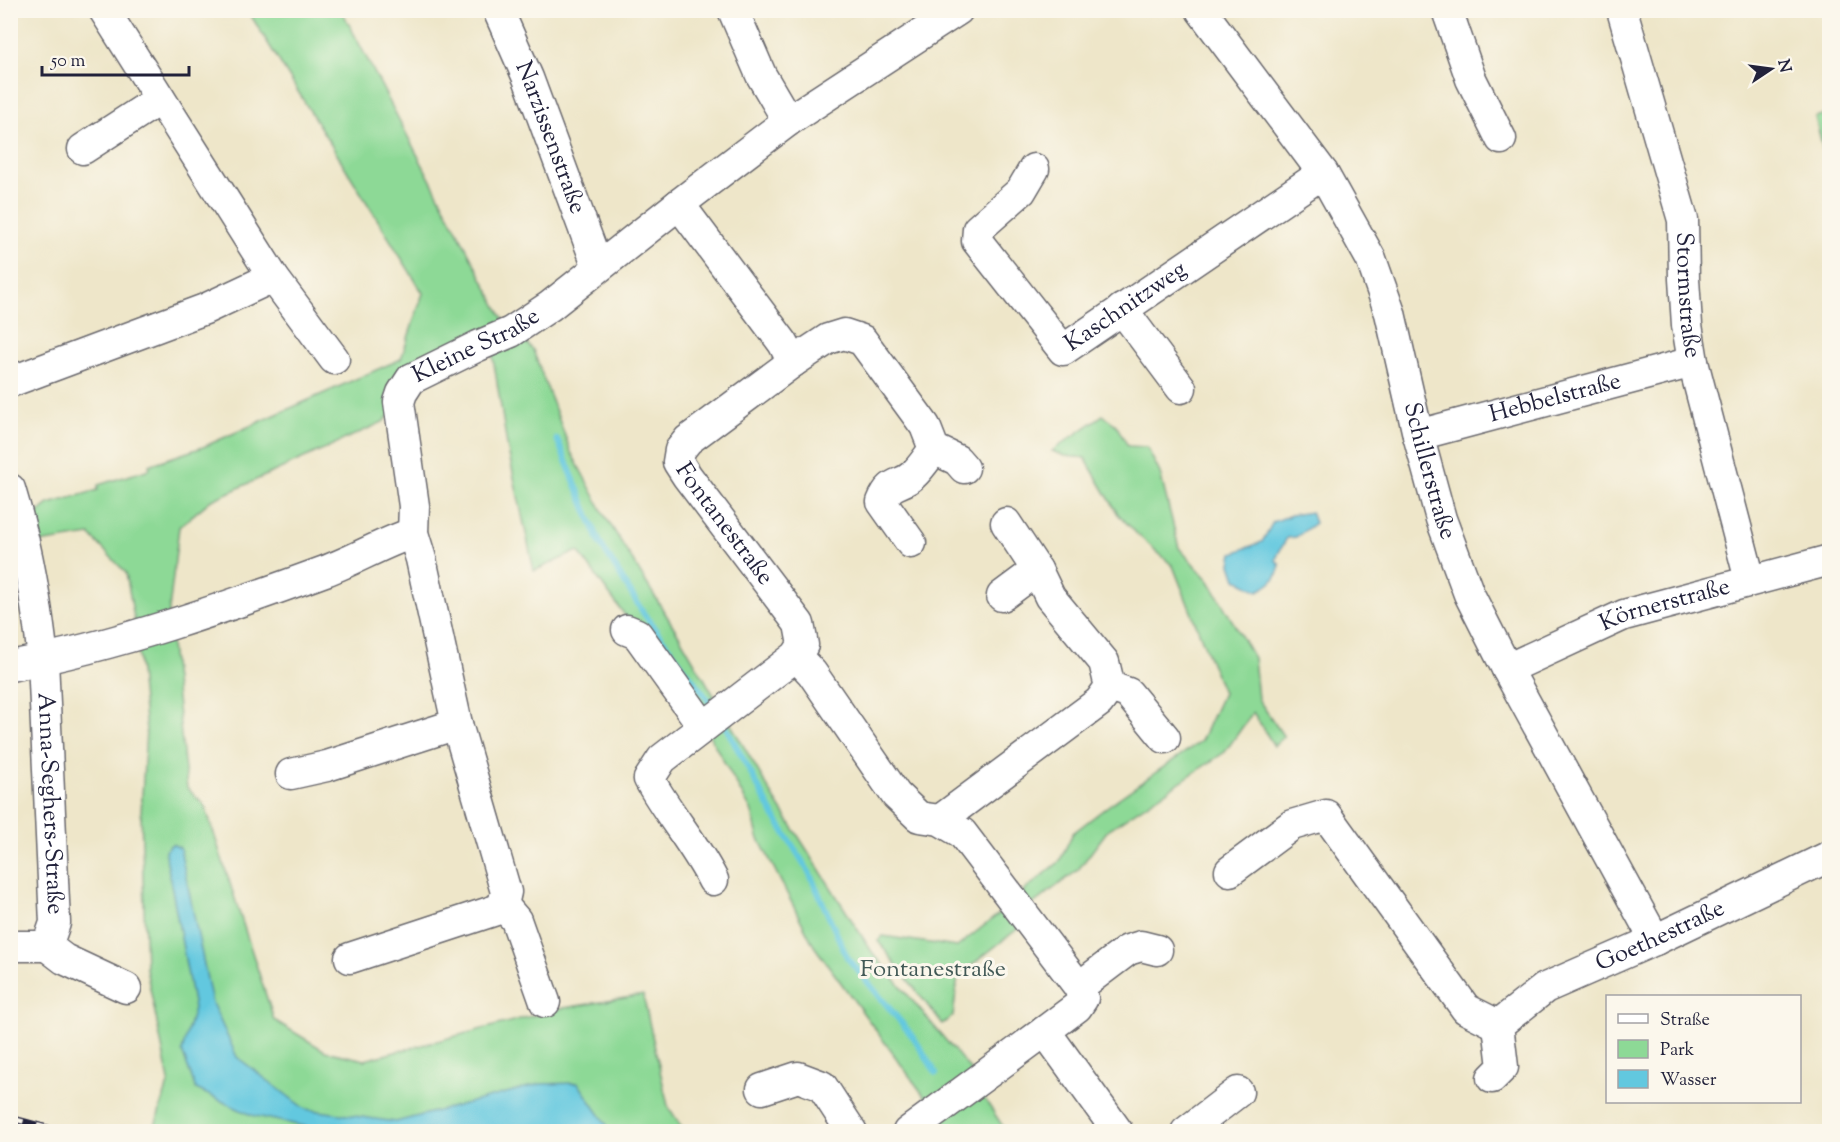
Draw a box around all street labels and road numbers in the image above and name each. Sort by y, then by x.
street label: Narzissenstraße [506,56,594,219]
street label: Stormstraße [1666,232,1709,361]
street label: Kaschnitzweg [1058,253,1194,361]
street label: Kleine Straße [407,300,547,393]
street label: Hebbelstraße [1485,365,1625,432]
street label: Schillerstraße [1394,399,1464,544]
street label: Fontanestraße [666,456,781,593]
street label: Körnerstraße [1594,570,1734,641]
street label: Anna-Seghers-Straße [28,692,72,915]
street label: Goethestraße [1590,892,1731,981]

